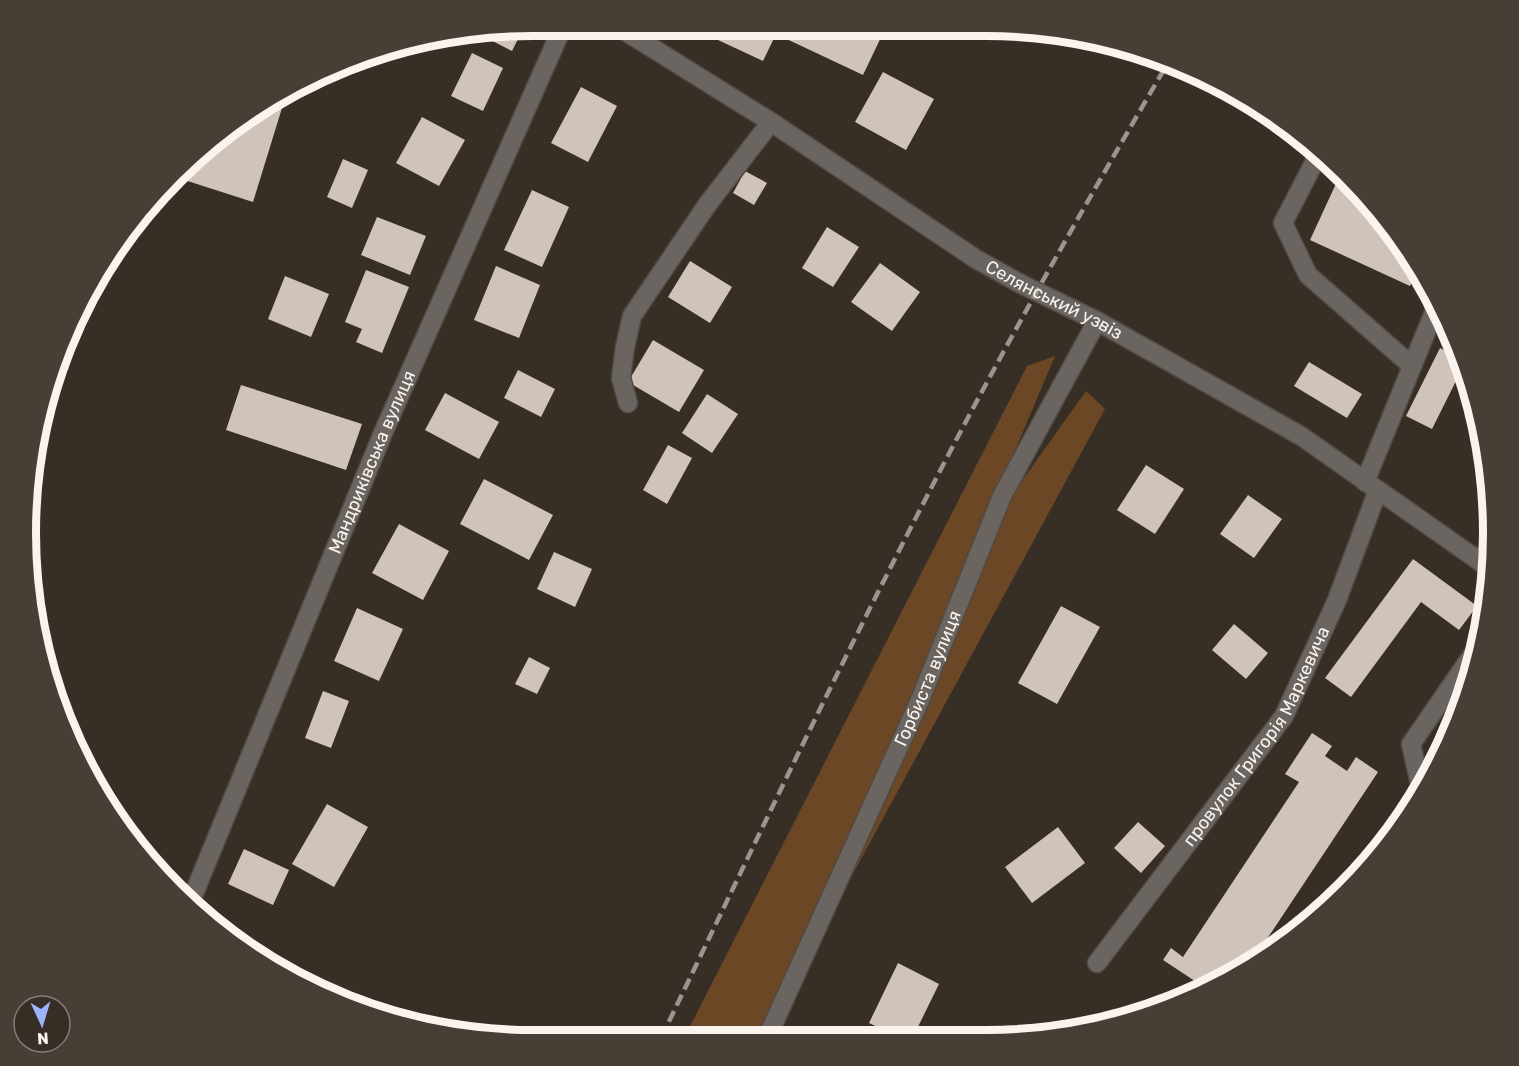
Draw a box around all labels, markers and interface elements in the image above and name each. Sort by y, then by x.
street label: Селянський узвіз [982,255,1126,344]
street label: Мандриківська вулиця [324,367,420,557]
street label: Горбиста вулиця [890,607,966,750]
street label: провулок Григорія Маркевича [1178,623,1334,851]
north arrow [12,994,72,1054]
text: N [37,1029,49,1048]

